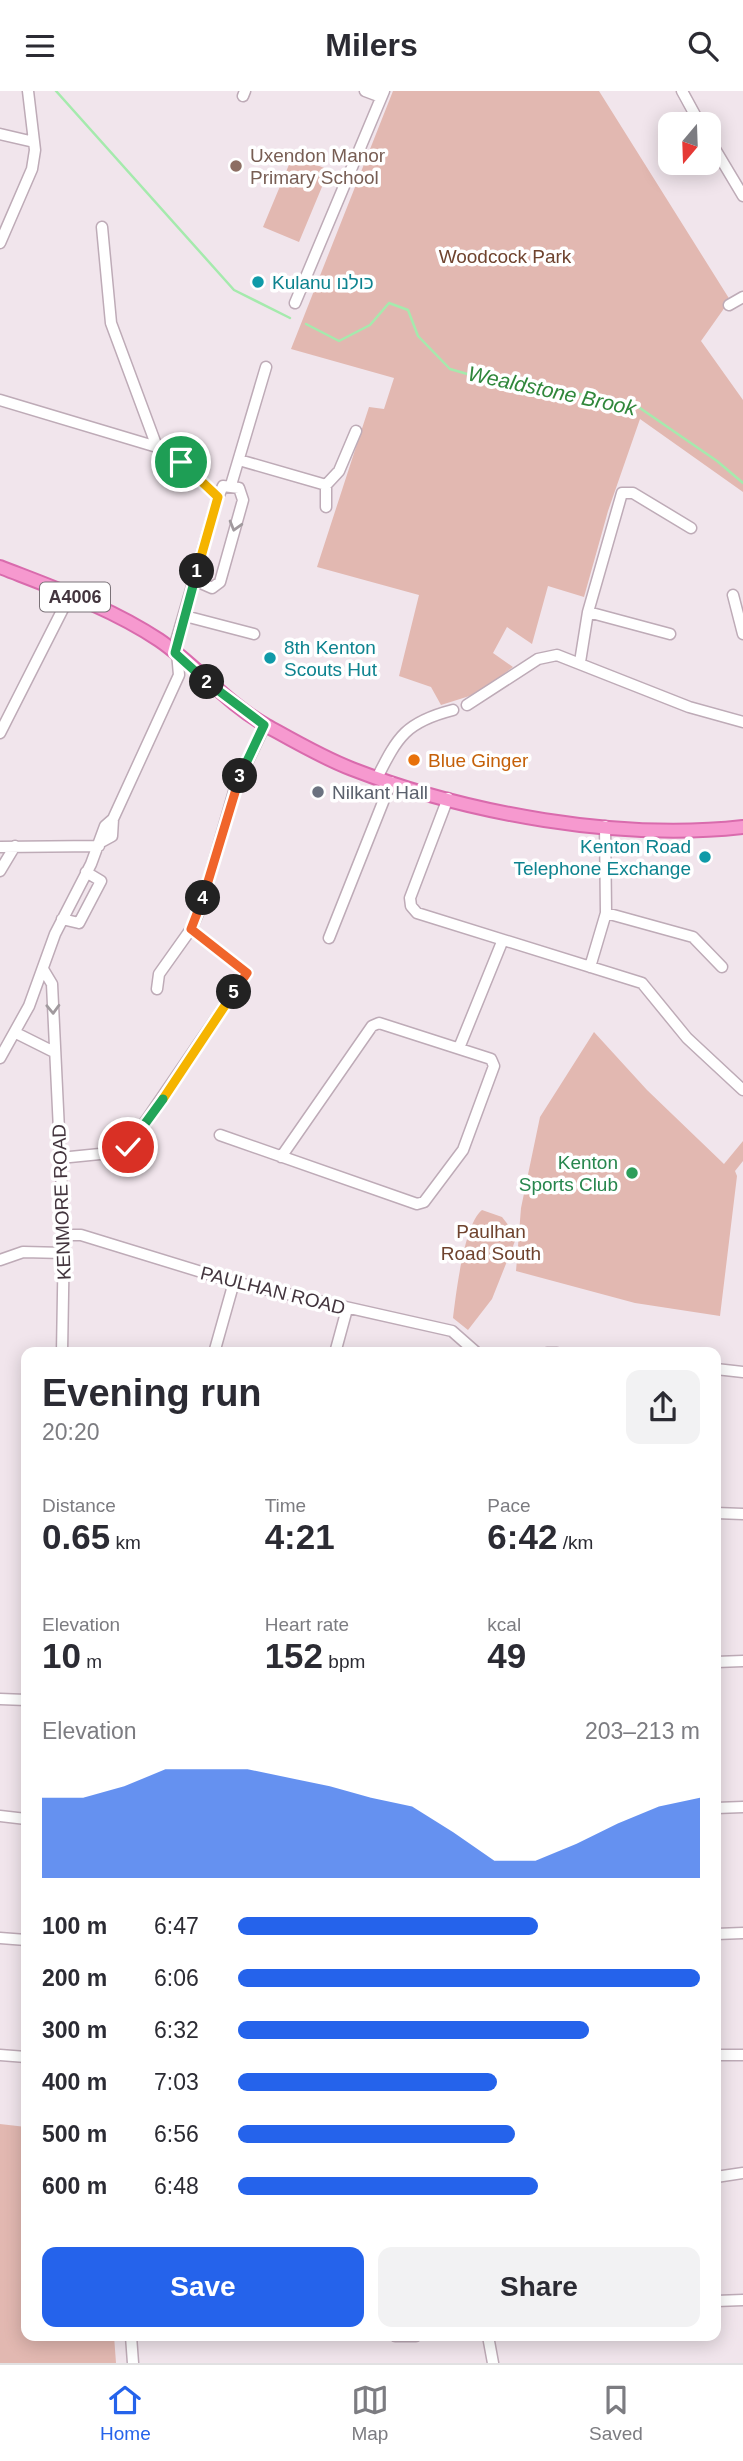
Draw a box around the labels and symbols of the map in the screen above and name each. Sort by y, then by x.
north arrow [658,112,721,175]
place label: Uxendon Manor Primary School [250,145,386,188]
marker: Uxendon Manor Primary School [228,158,244,174]
park label: Woodcock Park [439,246,572,267]
place label: Kulanu כולנו [272,272,374,293]
marker: Kulanu כולנו [250,274,266,290]
water label: Wealdstone Brook [466,361,640,420]
pin [151,432,211,492]
one-way arrow [229,520,244,532]
pin: 1 [180,553,214,589]
road number: A4006 [40,583,110,611]
place label: 8th Kenton Scouts Hut [284,637,378,680]
marker: 8th Kenton Scouts Hut [262,650,278,666]
pin: 2 [190,665,224,699]
place label: Blue Ginger [428,750,529,771]
marker: Blue Ginger [406,752,422,768]
pin: 3 [222,759,258,793]
place label: Nilkant Hall [332,782,428,803]
marker: Nilkant Hall [310,784,326,800]
place label: Kenton Road Telephone Exchange [514,836,691,879]
marker: Kenton Road Telephone Exchange [697,849,713,865]
pin: 4 [186,881,220,915]
pin: 5 [216,975,252,1009]
one-way arrow [46,1004,61,1015]
pin [98,1117,158,1177]
street label: KENMORE ROAD [48,1124,75,1280]
place label: Kenton Sports Club [519,1152,618,1195]
marker: Kenton Sports Club [624,1165,640,1181]
park label: Paulhan Road South [441,1221,541,1264]
street label: PAULHAN ROAD [198,1262,347,1319]

